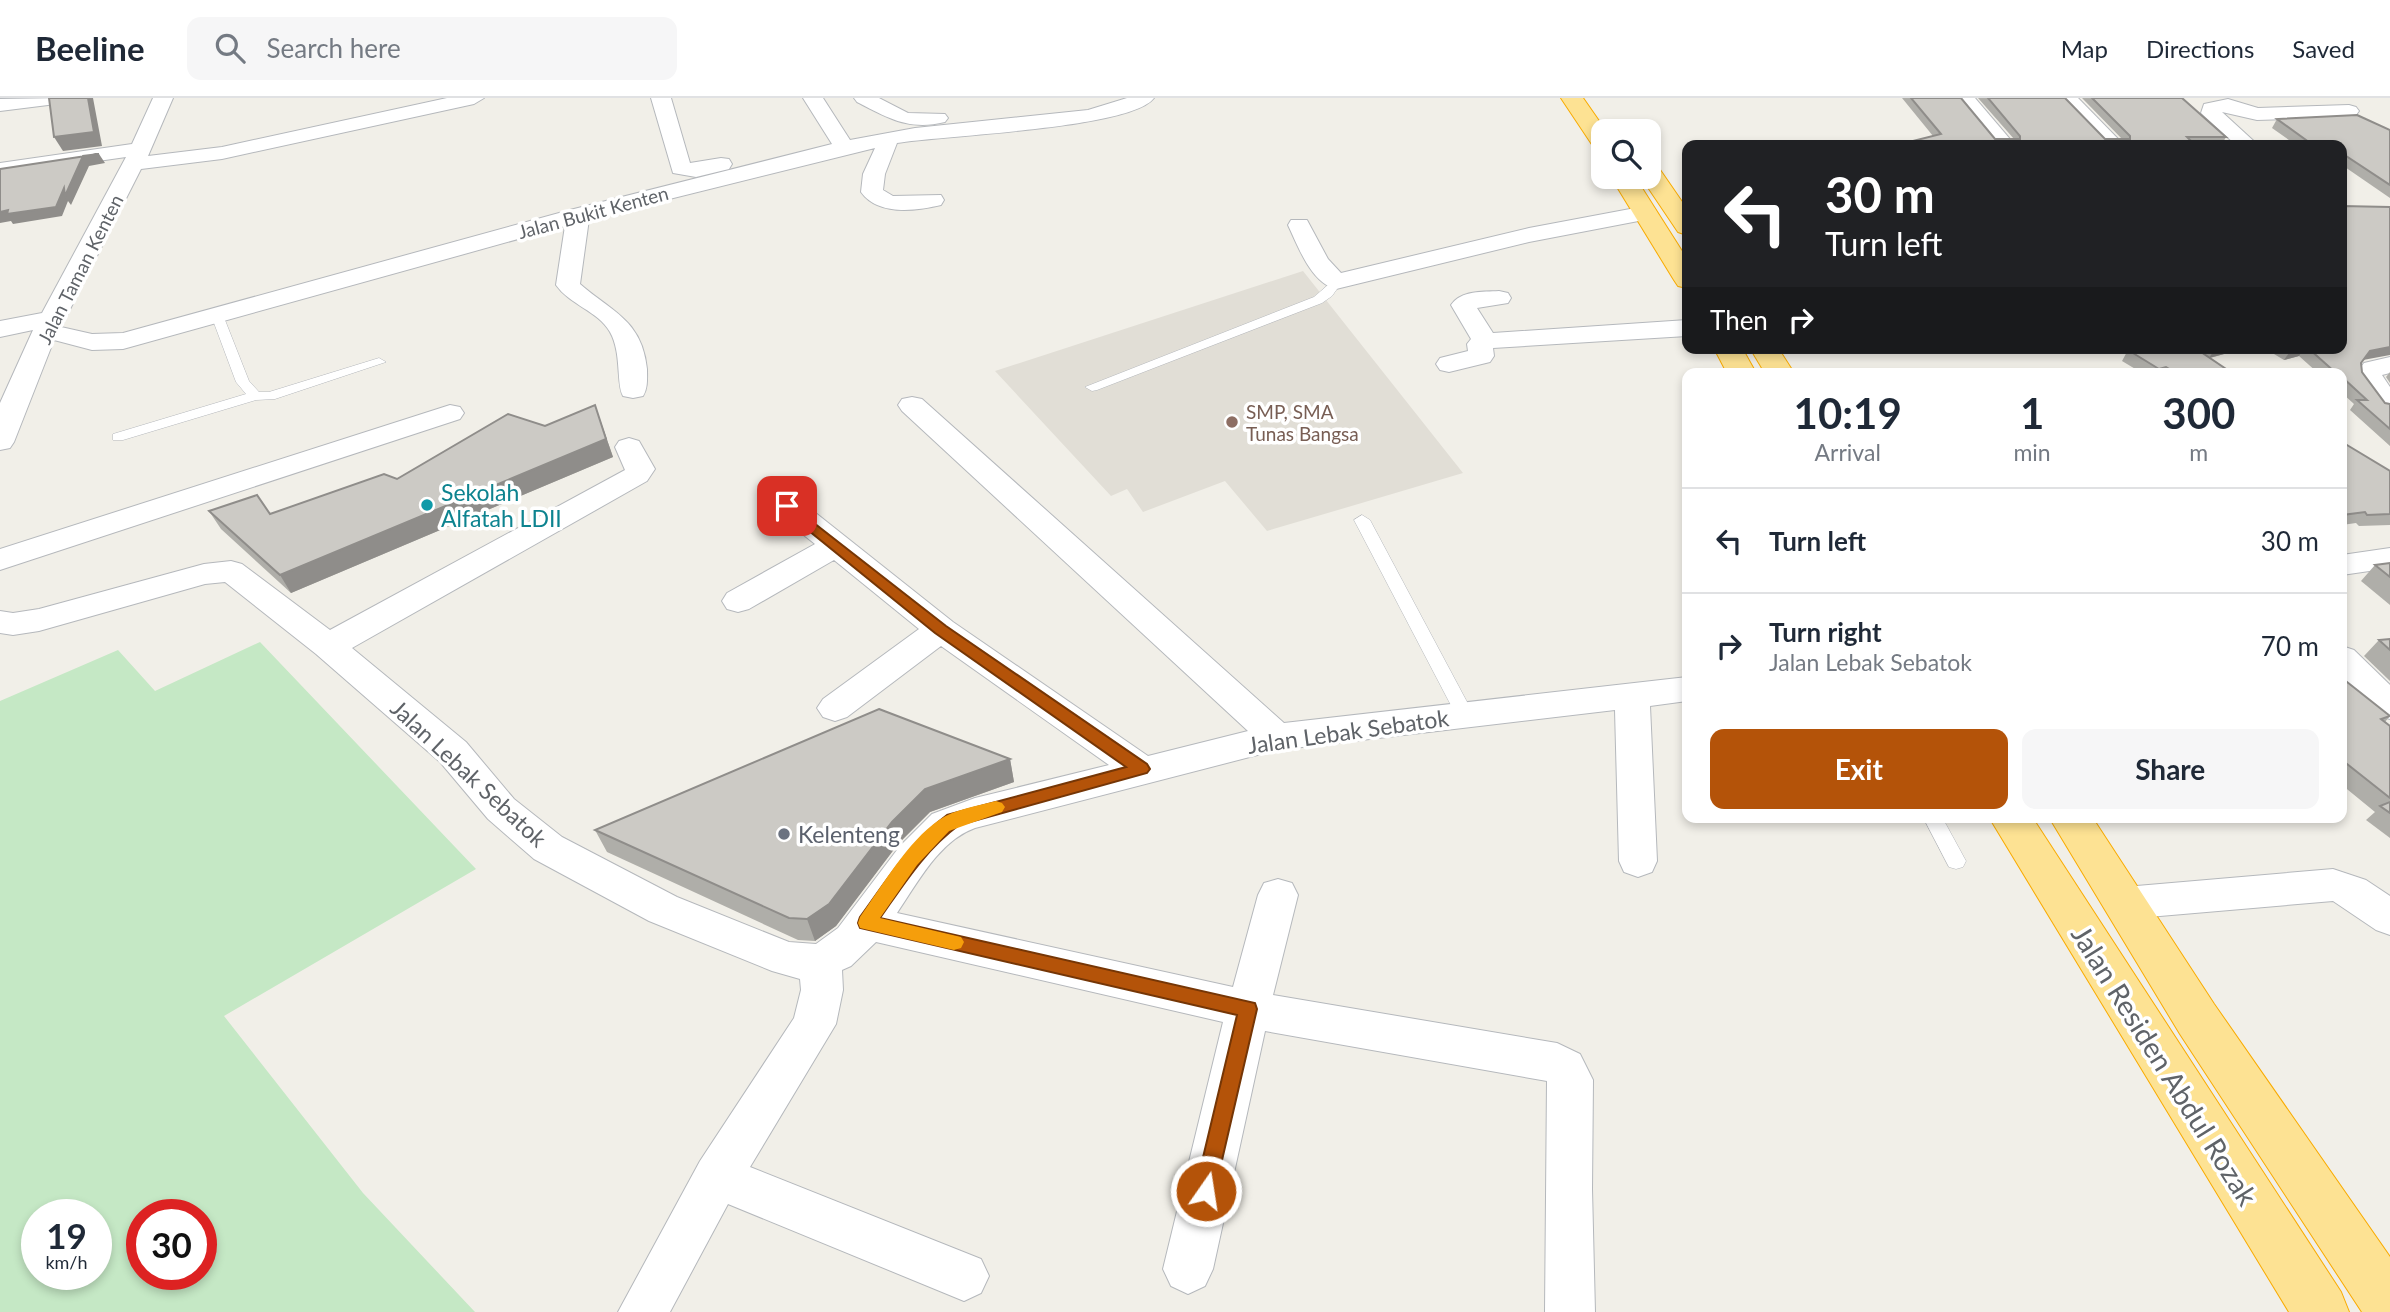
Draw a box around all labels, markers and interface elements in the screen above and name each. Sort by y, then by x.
search box [187,17,677,80]
text: Beeline [35,28,145,68]
icon: search [211,29,249,67]
text: Search here [267,32,401,64]
text: Map [2061,34,2108,63]
text: Directions [2146,34,2254,63]
text: Saved [2292,34,2355,63]
map controls [1591,119,1661,189]
button: search [1591,119,1661,189]
text: 30 m [1825,165,1935,223]
icon: left [1710,168,1801,259]
street label: Jalan Bukit Kenten [515,181,671,243]
street label: Jalan Taman Kenten [32,190,128,348]
text: Turn left [1825,224,1942,263]
icon: right [1782,301,1820,339]
text: Then [1710,304,1768,336]
text: 10:19 [1794,388,1902,438]
text: 1 [2020,388,2044,438]
text: 300 [2162,388,2235,438]
place label: SMP, SMA Tunas Bangsa [1246,400,1359,445]
marker: SMP, SMA Tunas Bangsa [1224,414,1240,430]
text: Arrival [1815,438,1881,466]
text: min [2013,438,2051,466]
text: m [2189,438,2208,466]
pin [757,476,817,536]
place label: Sekolah Alfatah LDII [441,478,562,532]
icon: arrive [768,487,806,525]
marker: Sekolah Alfatah LDII [419,497,435,513]
icon: left [1710,522,1748,560]
text: Turn left [1769,525,1866,557]
text: 30 m [2261,525,2319,557]
text: Turn right [1769,616,1882,648]
icon: right [1710,627,1748,665]
text: 70 m [2261,630,2319,662]
text: Jalan Lebak Sebatok [1769,648,1972,676]
street label: Jalan Lebak Sebatok [385,694,553,853]
street label: Jalan Lebak Sebatok [1246,703,1451,759]
button: Exit [1710,729,2008,809]
button: Share [2022,729,2319,809]
place label: Kelenteng [798,820,900,848]
marker: Kelenteng [776,826,792,842]
street label: Jalan Residen Abdul Rozak [2065,919,2266,1212]
position arrow [1169,1154,1243,1228]
speed limit sign: 30 [126,1199,217,1290]
text: 19 [46,1214,87,1256]
text: km/h [45,1251,88,1273]

